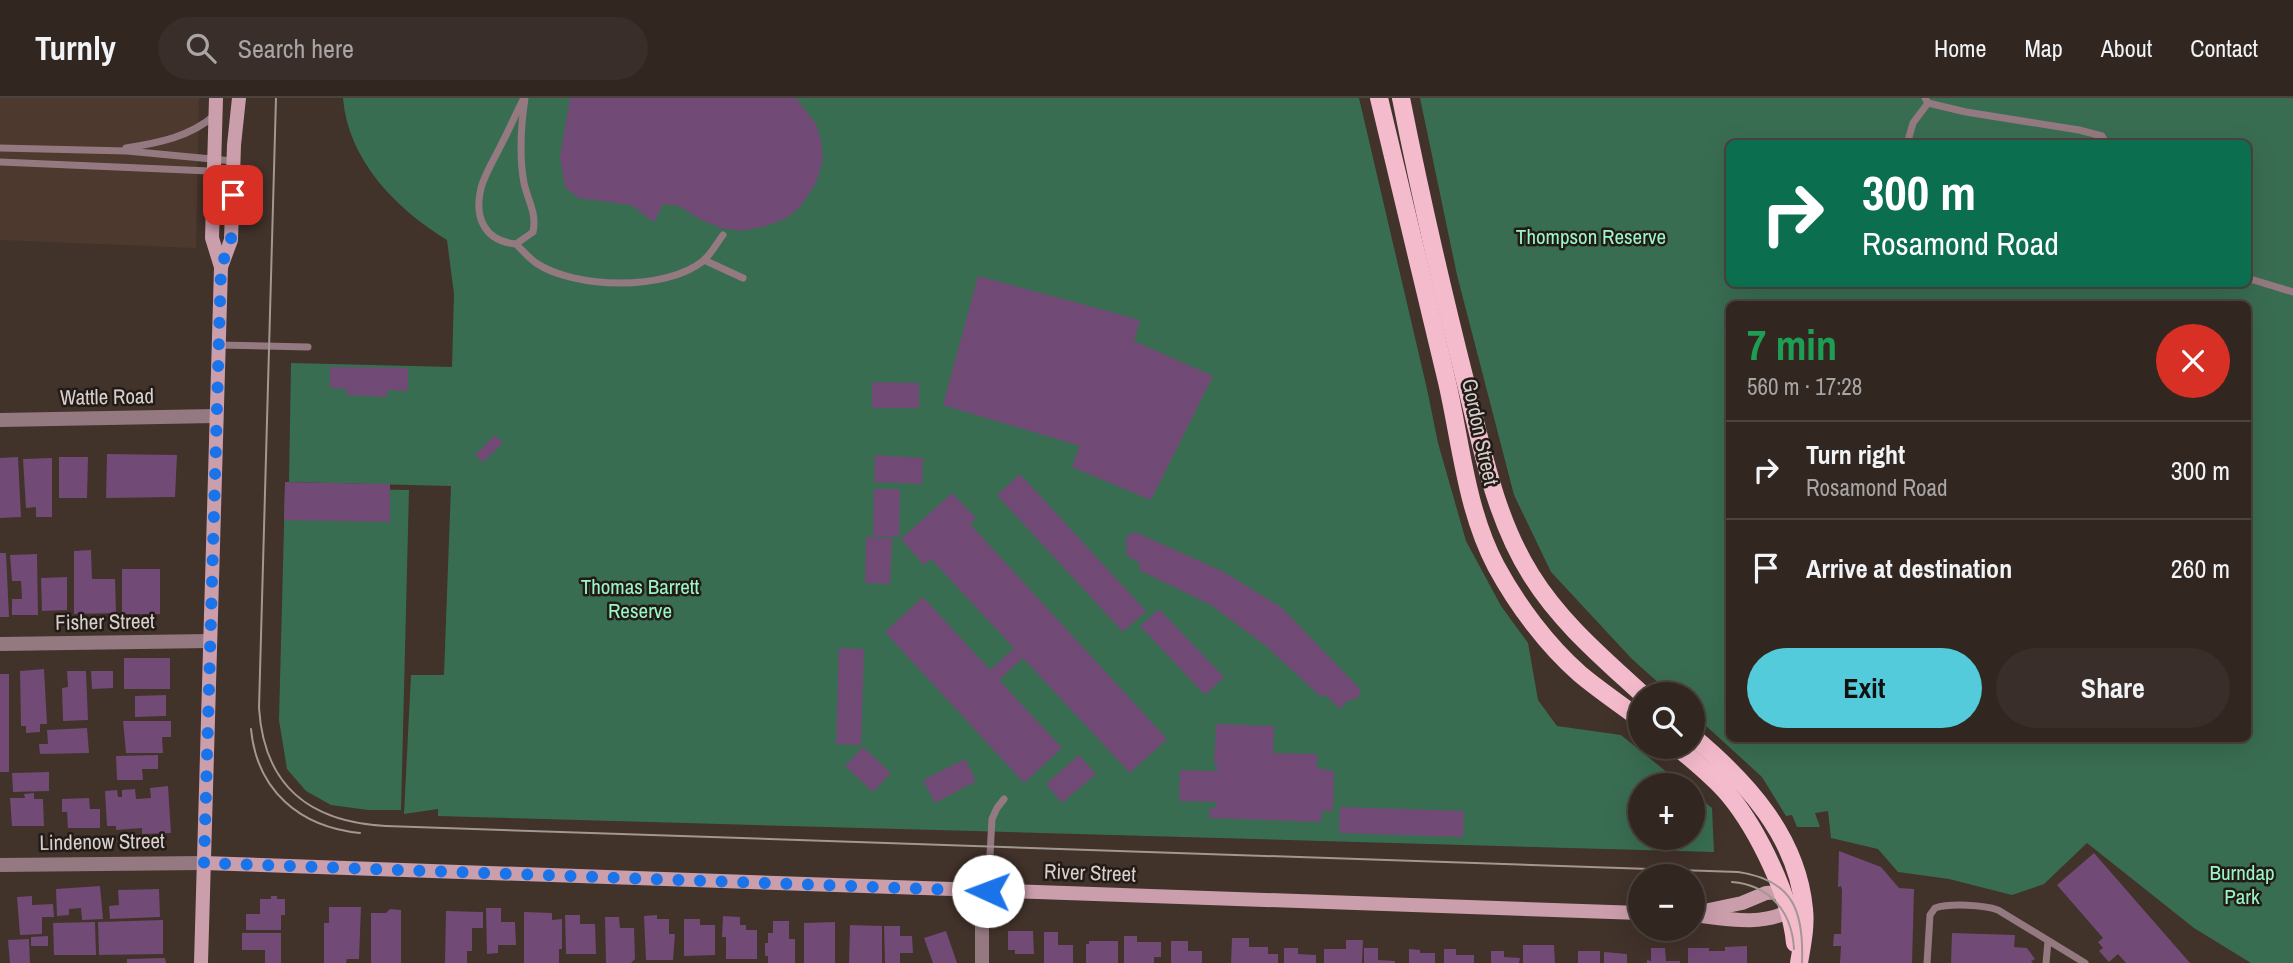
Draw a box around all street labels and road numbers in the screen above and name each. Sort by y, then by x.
street label: Gordon Street [1455,376,1506,488]
street label: Wattle Road [60,381,154,412]
street label: Fisher Street [55,606,155,637]
street label: Lindenow Street [39,826,165,857]
street label: River Street [1044,856,1137,889]

